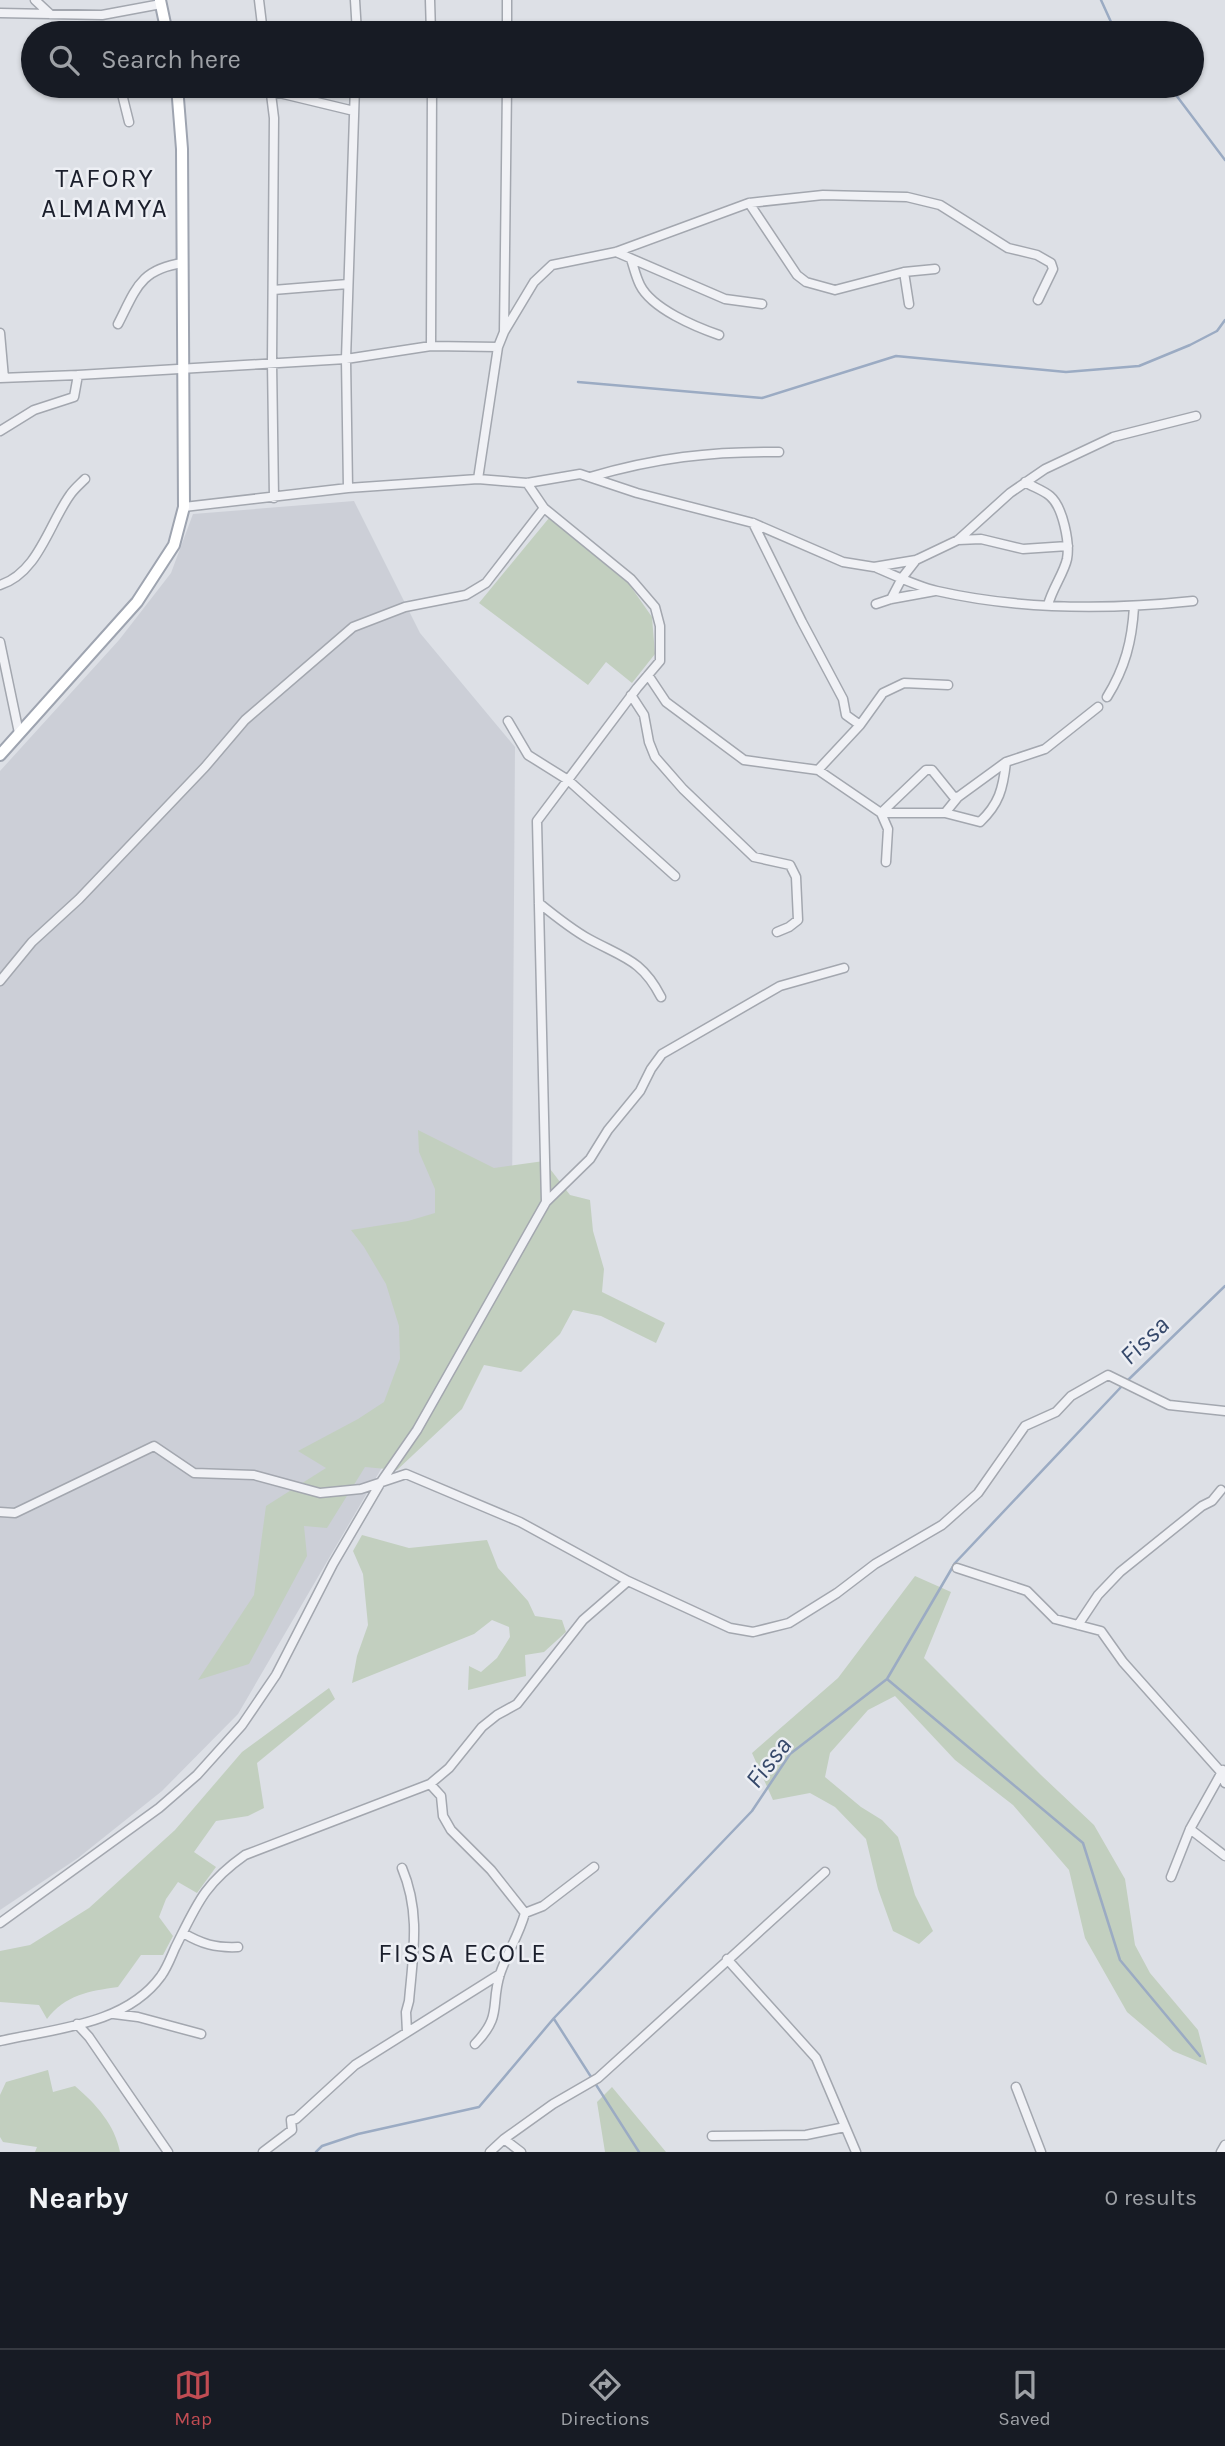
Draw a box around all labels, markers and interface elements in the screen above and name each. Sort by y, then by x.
search box [21,21,1204,98]
icon: search [45,41,83,79]
text: Search here [101,44,241,75]
district label: TAFORY ALMAMYA [41,163,169,224]
water label: Fissa [1113,1309,1176,1371]
water label: Fissa [739,1730,798,1794]
district label: FISSA ECOLE [378,1938,548,1969]
text: Nearby [28,2180,128,2216]
text: 0 results [1105,2184,1197,2211]
tab: Map [174,2366,212,2430]
tab: Directions [561,2366,650,2430]
tab: Saved [998,2366,1051,2430]

